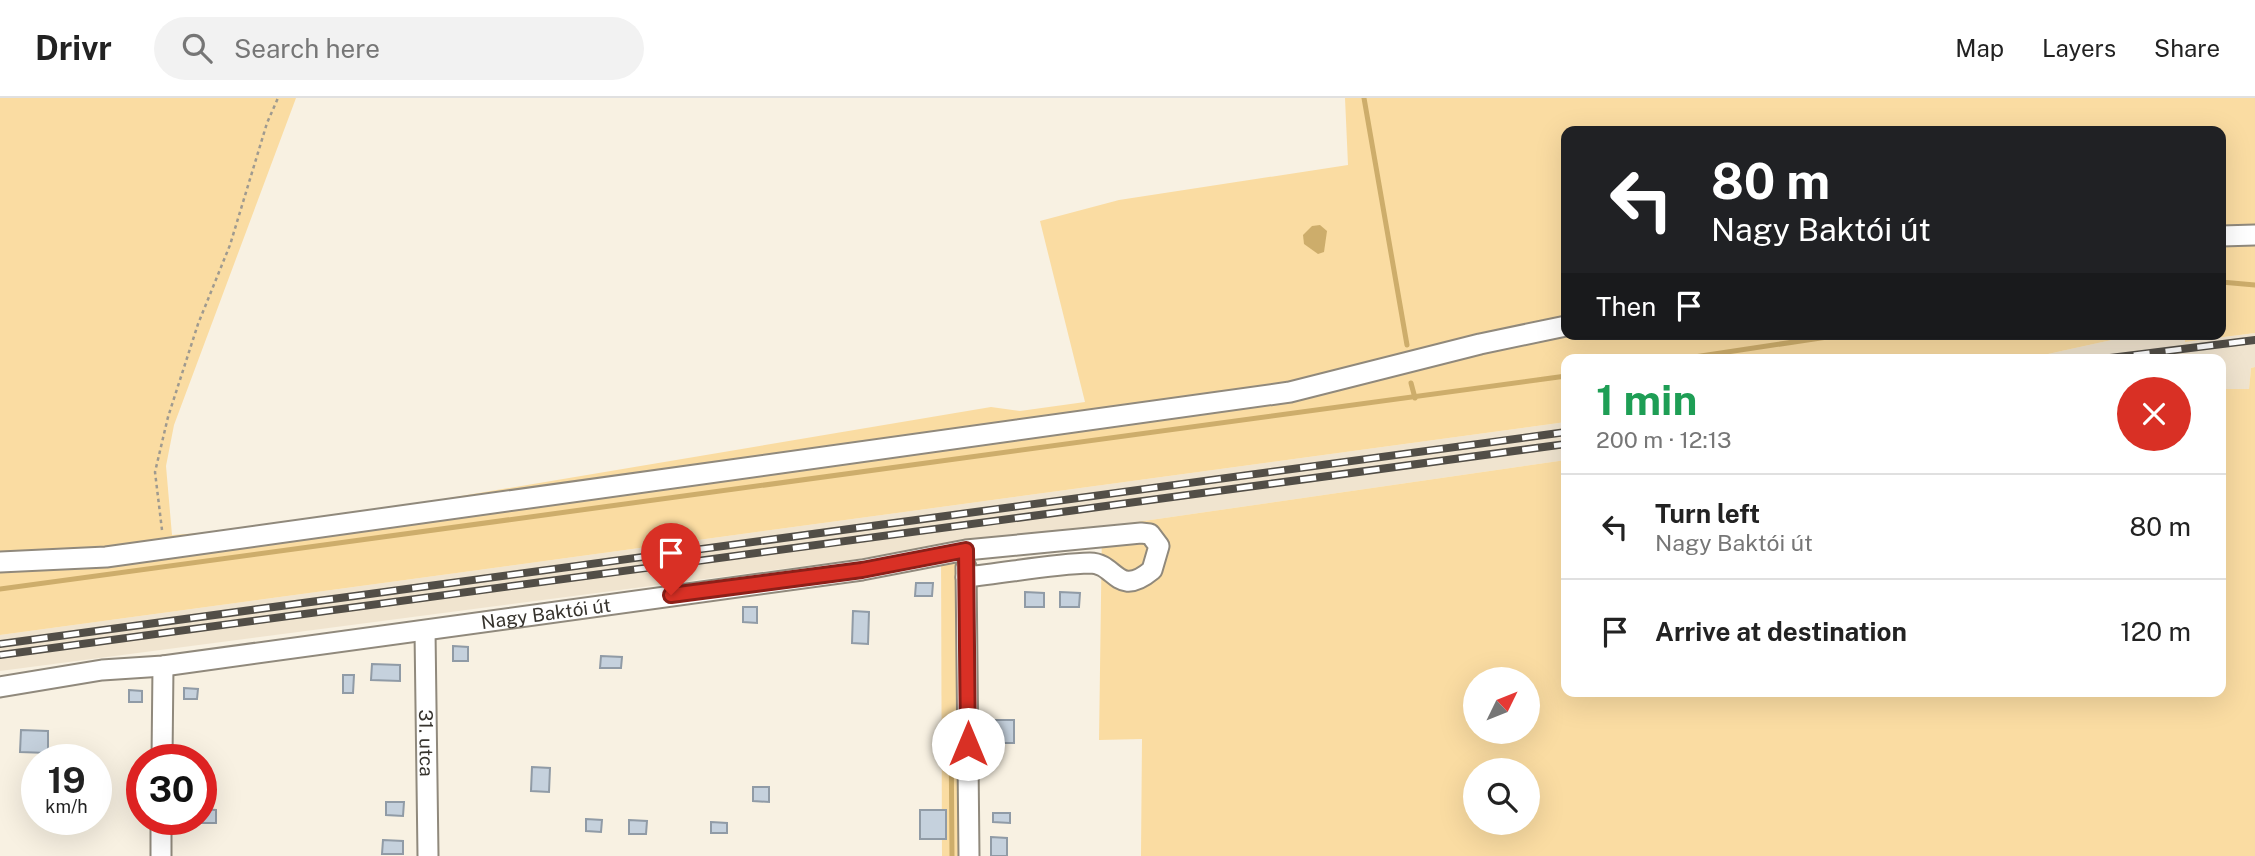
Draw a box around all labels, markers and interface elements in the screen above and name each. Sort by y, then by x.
search box [154,17,644,80]
text: Drivr [35,29,112,67]
icon: search [178,29,216,67]
text: Search here [234,33,380,64]
text: Map [1955,34,2004,62]
text: Layers [2042,34,2116,62]
text: Share [2154,34,2220,62]
text: 80 m [1711,152,1830,210]
icon: left [1596,154,1687,245]
text: Nagy Baktói út [1711,211,1931,248]
icon: arrive [1670,287,1708,325]
text: Then [1596,291,1656,322]
text: 1 min [1596,375,1697,424]
button: close [2117,377,2191,451]
text: 200 m · 12:13 [1596,426,1732,453]
text: Turn left [1655,498,1760,529]
icon: left [1596,508,1634,546]
text: 80 m [2130,511,2191,542]
pin [641,523,701,595]
text: Nagy Baktói út [1655,529,1813,556]
icon: arrive [652,534,690,572]
street label: Nagy Baktói út [480,594,612,633]
icon: arrive [1596,613,1634,651]
text: Arrive at destination [1655,616,1907,647]
text: 120 m [2120,616,2191,647]
north arrow [1463,667,1540,744]
map controls [1463,667,1540,835]
position arrow [931,707,1005,781]
street label: 31. utca [415,709,438,777]
speed limit sign: 30 [126,744,217,835]
button: search [1463,758,1540,835]
text: 19 [47,760,86,801]
text: km/h [45,796,88,817]

